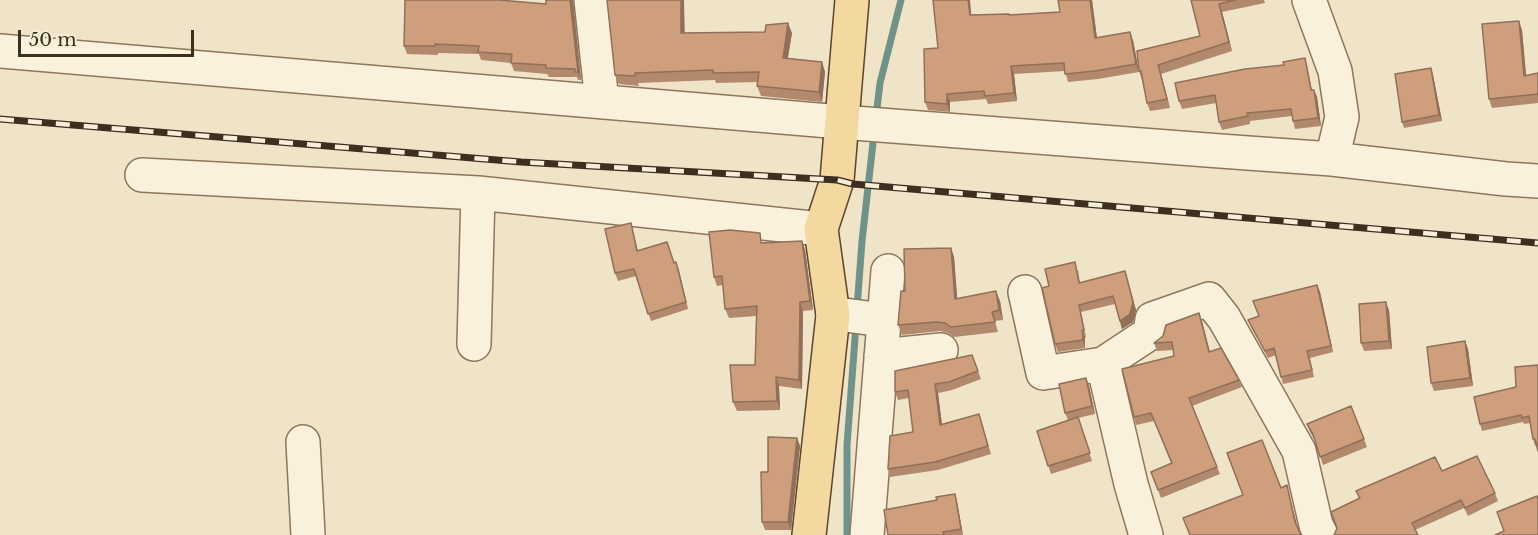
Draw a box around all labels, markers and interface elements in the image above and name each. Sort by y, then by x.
scale bar [21,18,196,56]
text: 50 m [29,29,77,51]

